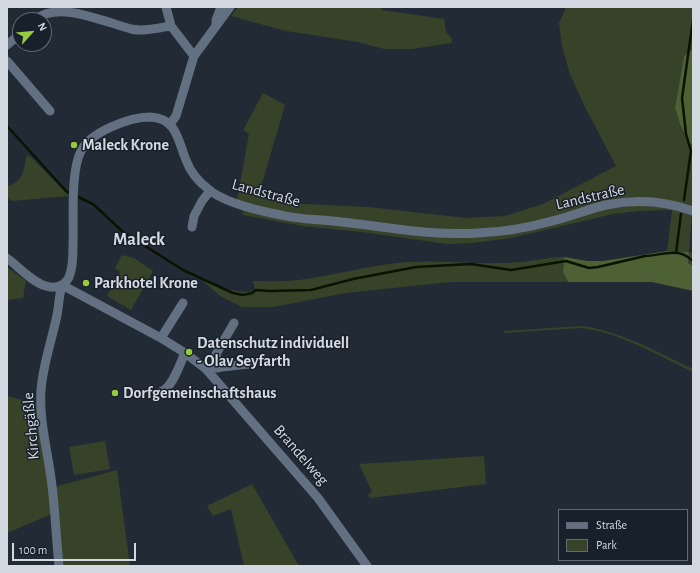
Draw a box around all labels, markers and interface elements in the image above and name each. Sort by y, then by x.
north arrow [12,12,52,52]
text: N [36,21,49,33]
place label: Maleck Krone [82,135,169,155]
marker: Maleck Krone [69,140,79,150]
street label: Landstraße [230,175,302,211]
street label: Landstraße [554,180,626,214]
district label: Maleck [113,229,165,251]
place label: Parkhotel Krone [94,273,198,293]
marker: Parkhotel Krone [81,278,91,288]
place label: Datenschutz individuell - Olav Seyfarth [197,333,349,371]
marker: Datenschutz individuell - Olav Seyfarth [184,347,194,357]
place label: Dorfgemeinschaftshaus [123,383,276,403]
marker: Dorfgemeinschaftshaus [110,388,120,398]
street label: Kirchgäßle [18,392,44,460]
street label: Brandelweg [269,421,333,489]
legend [558,509,688,561]
text: Straße [596,519,627,531]
scale bar [14,535,138,561]
text: Park [596,539,617,551]
text: 100 m [19,544,47,556]

